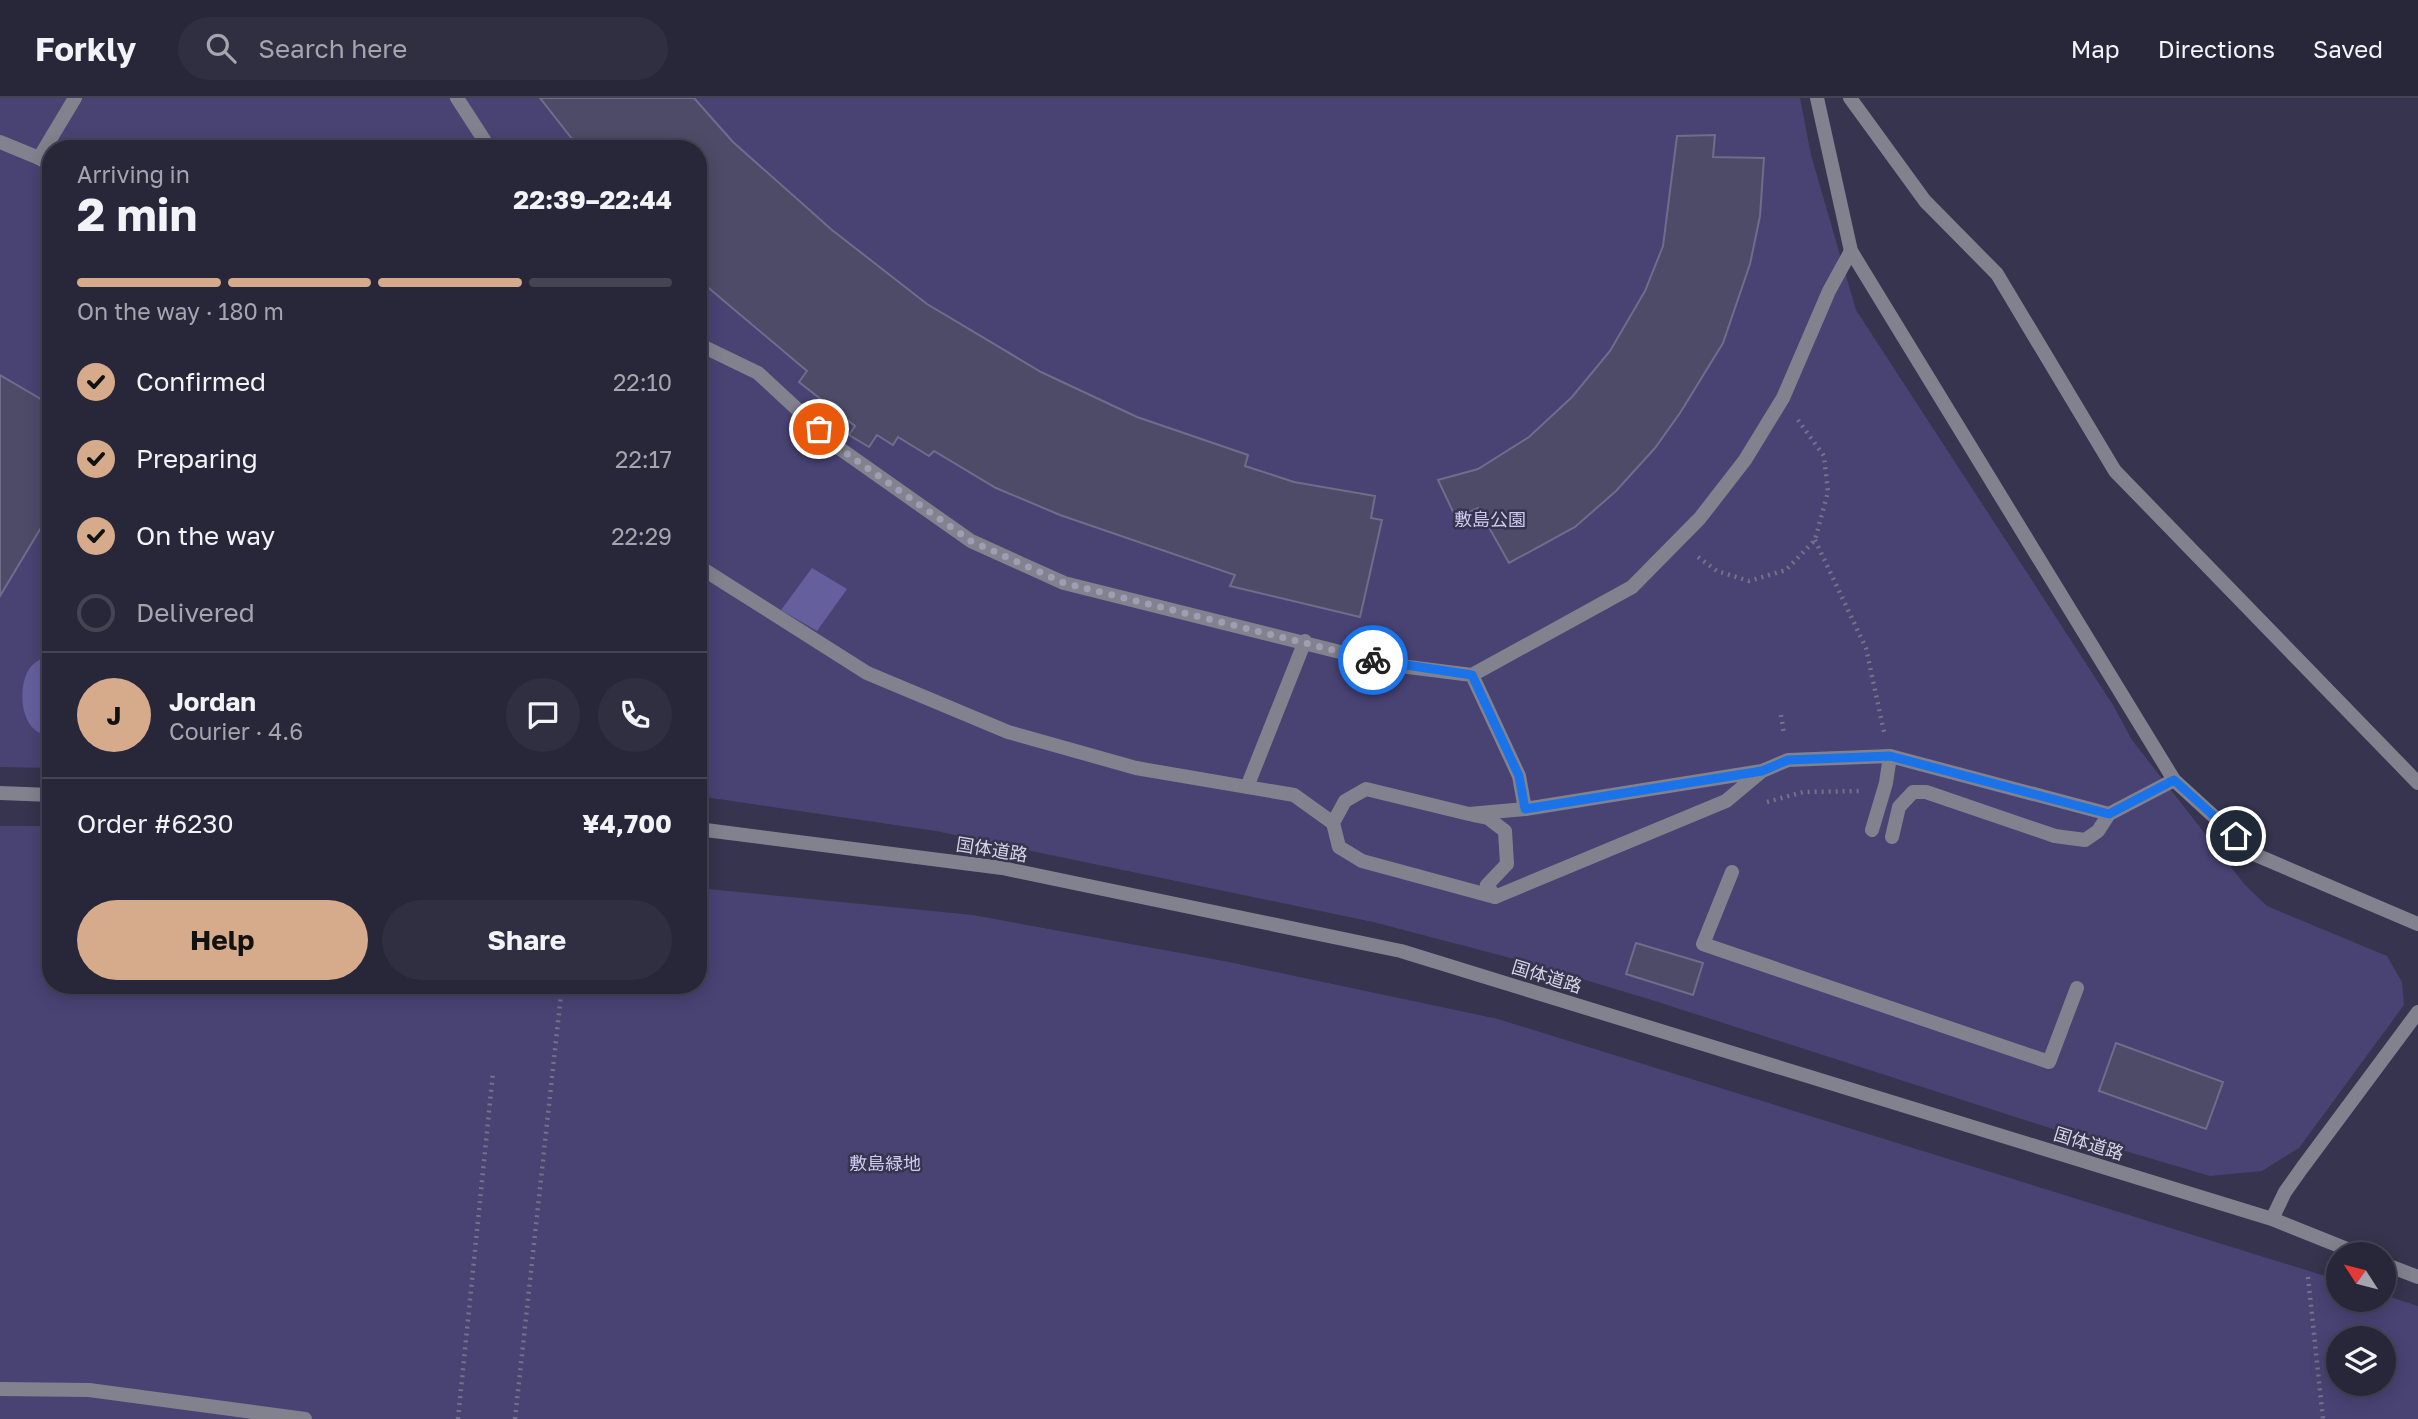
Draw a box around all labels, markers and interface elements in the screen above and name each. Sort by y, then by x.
search box [178,17,668,80]
text: Forkly [35,29,136,68]
icon: search [202,29,240,67]
text: Search here [258,33,407,64]
text: Map [2071,34,2120,63]
text: Directions [2158,34,2275,63]
text: Saved [2313,34,2383,63]
text: Arriving in [77,160,190,188]
text: 22:39–22:44 [513,184,672,215]
text: 2 min [77,186,197,241]
text: On the way · 180 m [77,297,284,325]
icon: check [77,363,115,401]
text: Confirmed [136,366,266,397]
text: 22:10 [613,368,672,396]
pin [789,399,849,459]
icon: bag [800,410,838,448]
icon: check [77,440,115,478]
text: Preparing [136,443,258,474]
text: 22:17 [615,445,672,473]
park label: 敷島公園 [1454,508,1526,530]
icon: check [77,517,115,555]
text: On the way [136,520,275,551]
text: 22:29 [611,522,672,550]
text: Delivered [136,597,255,628]
courier [1338,625,1408,695]
icon: bike [1354,641,1392,679]
button: chat [506,678,580,752]
button: phone [598,678,672,752]
text: Jordan [169,686,256,717]
text: J [107,700,121,731]
text: Courier · 4.6 [169,717,303,745]
pin [2206,806,2266,866]
text: Order #6230 [77,808,234,839]
text: ¥4,700 [582,808,672,839]
icon: home [2217,817,2255,855]
street label: 国体道路 [955,833,1029,865]
button: Help [77,900,368,980]
button: Share [382,900,672,980]
street label: 国体道路 [1509,955,1585,997]
street label: 国体道路 [2051,1122,2127,1164]
park label: 敷島緑地 [849,1152,921,1174]
north arrow [2326,1242,2396,1312]
map controls [2326,1242,2396,1396]
button: layers [2326,1326,2396,1396]

